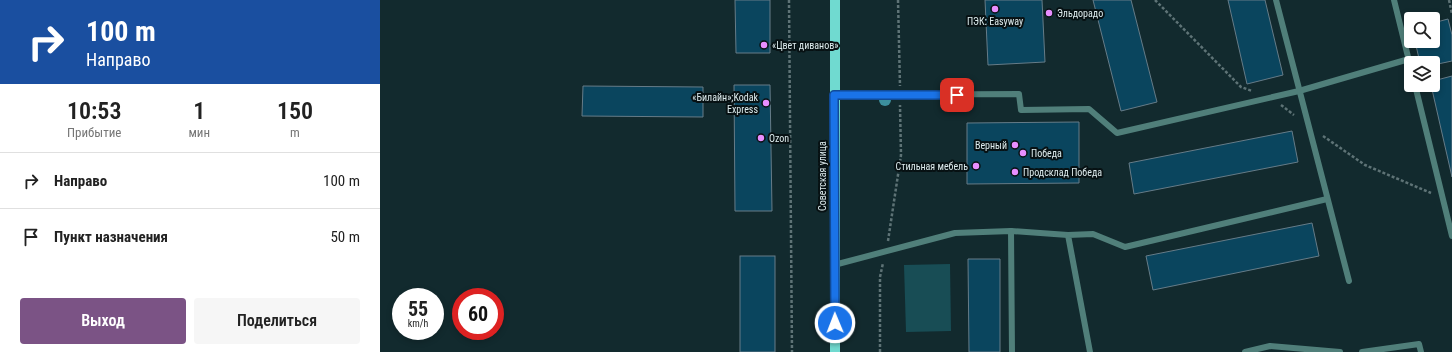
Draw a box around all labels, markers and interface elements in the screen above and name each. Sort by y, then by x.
marker: ПЭК: Easyway [990,4,1000,14]
marker: Эльдорадо [1044,8,1054,18]
place label: Эльдорадо [1057,8,1103,19]
map controls [1404,12,1440,92]
button: search [1404,12,1440,48]
text: 100 m [86,15,156,48]
icon: right [20,16,72,68]
place label: ПЭК: Easyway [967,16,1023,27]
marker: «Цвет диванов» [759,40,769,50]
place label: «Цвет диванов» [772,40,838,51]
text: Направо [86,49,151,70]
button: layers [1404,56,1440,92]
pin [940,78,974,112]
icon: arrive [946,84,968,106]
place label: «Билайн»;Kodak Express [692,92,758,115]
text: 10:53 [67,97,122,125]
text: 1 [193,97,205,125]
text: 150 [277,97,313,125]
marker: «Билайн»;Kodak Express [761,98,771,108]
text: Прибытие [67,125,121,140]
text: мин [188,125,210,140]
text: m [290,125,300,140]
marker: Ozon [756,133,766,143]
place label: Ozon [769,133,789,144]
place label: Верный [975,140,1007,151]
marker: Верный [1010,140,1020,150]
street label: Советская улица [817,141,828,211]
marker: Победа [1018,148,1028,158]
place label: Победа [1031,148,1062,159]
place label: Стильная мебель [896,161,968,172]
marker: Стильная мебель [971,161,981,171]
marker: Продсклад Победа [1010,167,1020,177]
place label: Продсклад Победа [1023,167,1102,178]
icon: right [20,170,42,192]
text: Направо [54,172,107,190]
text: 100 m [323,172,360,190]
icon: arrive [20,226,42,248]
text: Пункт назначения [54,228,168,246]
text: 50 m [330,228,360,246]
speed limit sign: 60 [452,288,504,340]
text: 55 [408,297,428,321]
button: Выход [20,298,186,344]
button: Поделиться [194,298,360,344]
position arrow [814,302,856,344]
text: km/h [408,318,428,329]

